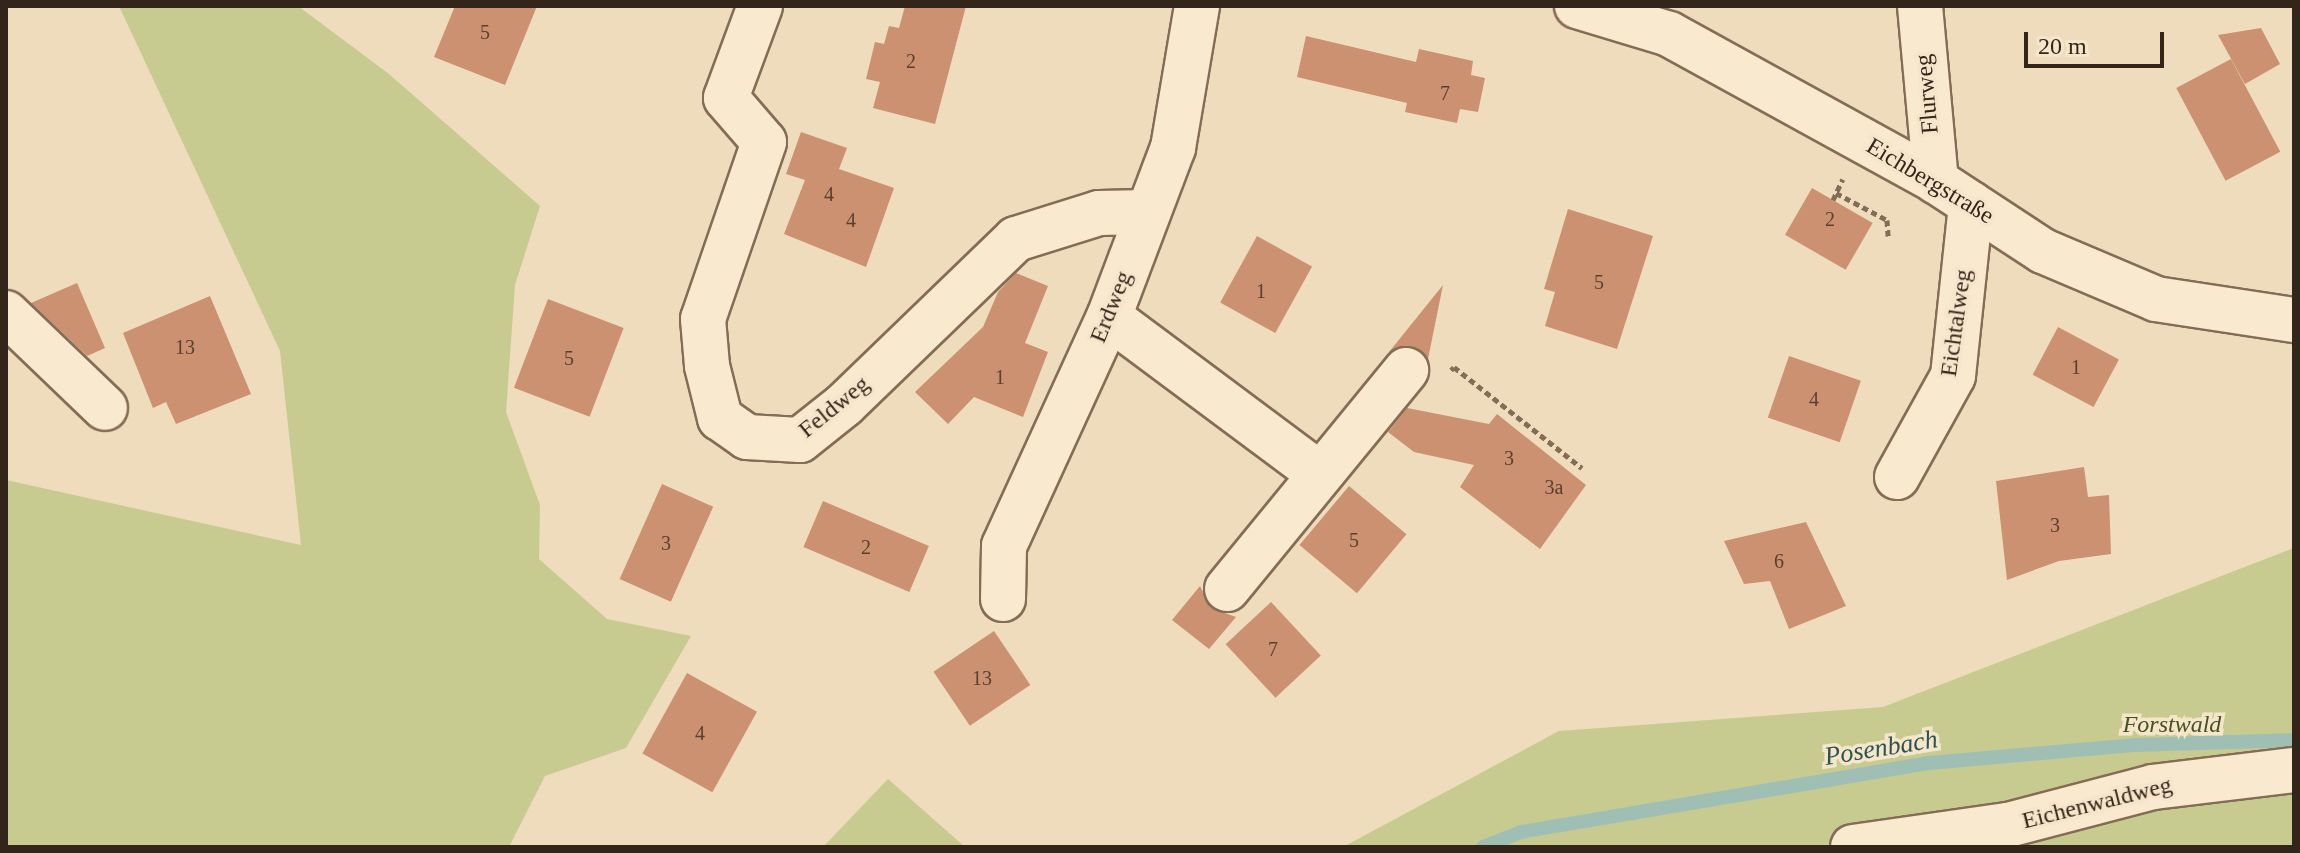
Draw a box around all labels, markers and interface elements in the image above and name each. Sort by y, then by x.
scale bar [2028,16,2168,66]
house number: 5 [480,20,490,44]
text: 20 m [2038,33,2087,59]
house number: 2 [906,49,916,73]
street label: Flurweg [1909,53,1945,135]
house number: 7 [1440,81,1450,105]
street label: Eichbergstraße [1861,132,1999,230]
house number: 4 [824,182,834,206]
house number: 2 [1825,207,1835,231]
house number: 4 [846,208,856,232]
street label: Erdweg [1084,267,1138,347]
street label: Eichtalweg [1934,268,1978,378]
house number: 5 [1594,270,1604,294]
house number: 1 [1256,279,1266,303]
house number: 13 [175,335,195,359]
house number: 5 [564,346,574,370]
house number: 1 [2071,355,2081,379]
house number: 1 [995,365,1005,389]
street label: Feldweg [793,370,875,444]
house number: 4 [1809,387,1819,411]
house number: 3 [1504,446,1514,470]
house number: 3a [1545,475,1563,499]
house number: 3 [2050,513,2060,537]
house number: 5 [1349,528,1359,552]
house number: 3 [661,531,671,555]
house number: 2 [861,535,871,559]
house number: 6 [1774,549,1784,573]
house number: 7 [1268,637,1278,661]
house number: 13 [972,666,992,690]
park label: Forstwald [2123,711,2221,739]
house number: 4 [695,721,705,745]
water label: Posenbach [1822,724,1940,772]
street label: Eichenwaldweg [2019,770,2175,836]

